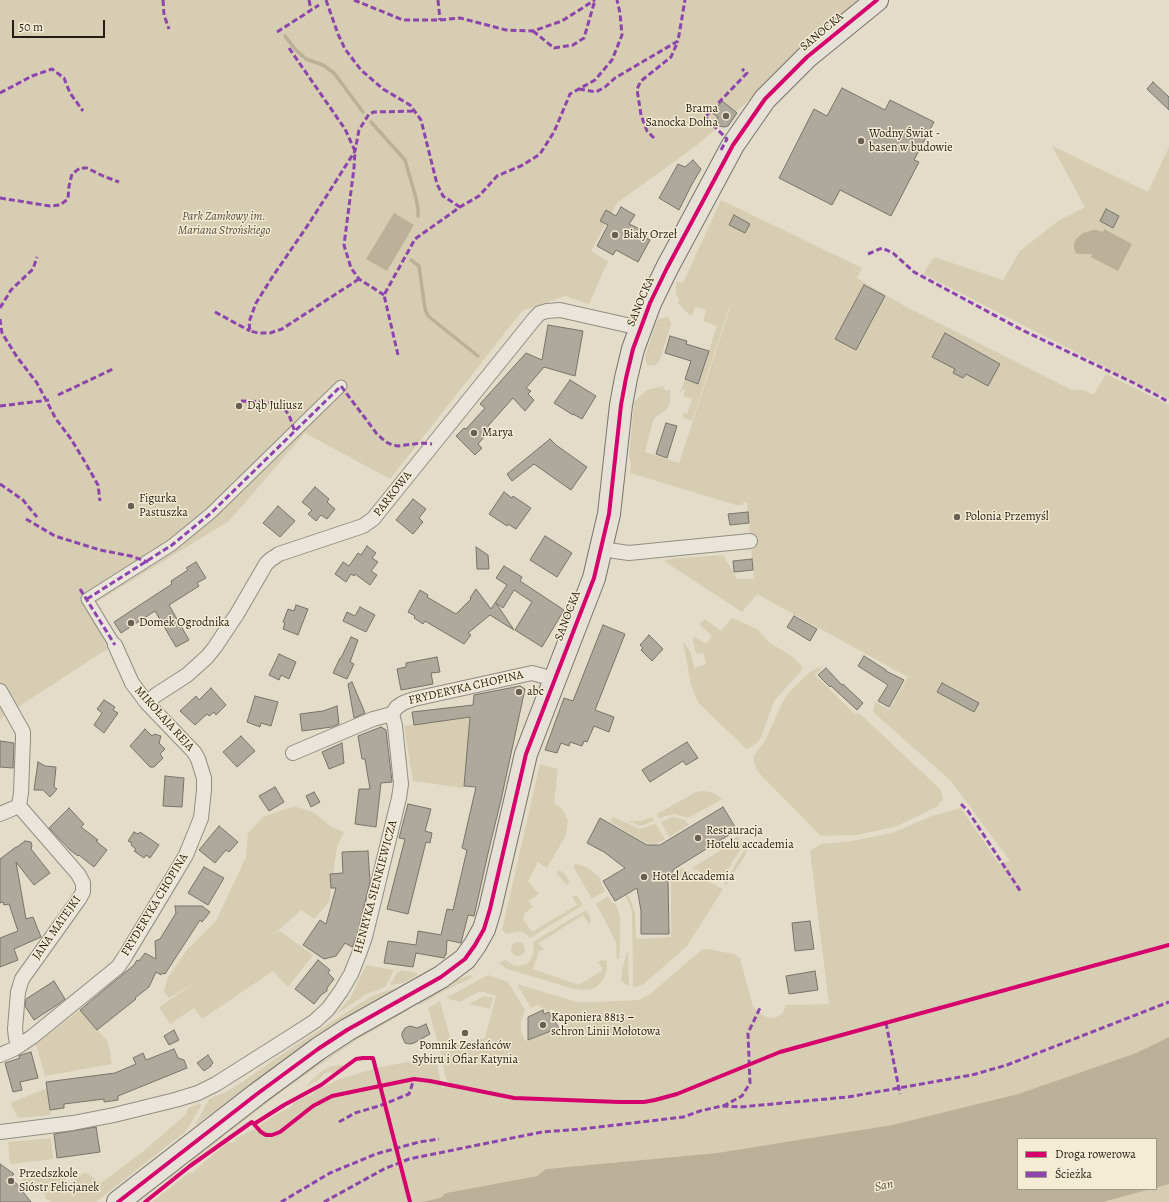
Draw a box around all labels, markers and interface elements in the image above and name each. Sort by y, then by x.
street label: SANOCKA [797,10,847,54]
scale bar [14,12,107,38]
text: 50 m [19,19,43,35]
place label: Brama Sanocka Dolna [645,102,718,130]
marker: Brama Sanocka Dolna [721,111,731,121]
place label: Wodny Świat - basen w budowie [869,127,953,155]
marker: Wodny Świat - basen w budowie [856,136,866,146]
park label: Park Zamkowy im. Mariana Strońskiego [178,210,270,238]
place label: Biały Orzeł [623,228,677,242]
marker: Biały Orzeł [610,230,620,240]
street label: SANOCKA [624,275,658,329]
place label: Dąb Juliusz [247,399,303,413]
marker: Dąb Juliusz [234,401,244,411]
place label: Marya [482,426,513,440]
marker: Marya [469,428,479,438]
street label: PARKOWA [371,468,415,520]
place label: Figurka Pastuszka [139,492,188,520]
marker: Figurka Pastuszka [126,501,136,511]
place label: Polonia Przemyśl [965,510,1049,524]
marker: Polonia Przemyśl [952,512,962,522]
street label: SANOCKA [552,589,584,643]
place label: Domek Ogrodnika [139,616,230,630]
marker: Domek Ogrodnika [126,618,136,628]
street label: FRYDERYKA CHOPINA [407,668,525,708]
street label: MIKOŁAJA REJA [131,684,197,754]
place label: abc [527,685,544,699]
marker: abc [514,687,524,697]
street label: HENRYKA SIENKIEWICZA [351,819,401,955]
place label: Restauracja Hotelu accademia [706,824,794,852]
marker: Restauracja Hotelu accademia [693,833,703,843]
street label: FRYDERYKA CHOPINA [119,851,191,959]
place label: Hotel Accademia [652,870,734,884]
marker: Hotel Accademia [639,872,649,882]
street label: JANA MATEJKI [30,893,84,963]
place label: Kaponiera 8813 – schron Linii Mołotowa [551,1011,661,1039]
marker: Kaponiera 8813 – schron Linii Mołotowa [538,1020,548,1030]
marker: Pomnik Zesłańców Sybiru i Ofiar Katynia [460,1028,470,1038]
place label: Pomnik Zesłańców Sybiru i Ofiar Katynia [412,1039,518,1067]
legend [1017,1138,1157,1190]
text: Droga rowerowa [1055,1146,1136,1162]
text: Ścieżka [1055,1166,1092,1182]
place label: Przedszkole Sióstr Felicjanek [19,1167,99,1195]
marker: Przedszkole Sióstr Felicjanek [6,1176,16,1186]
water label: San [873,1177,895,1195]

